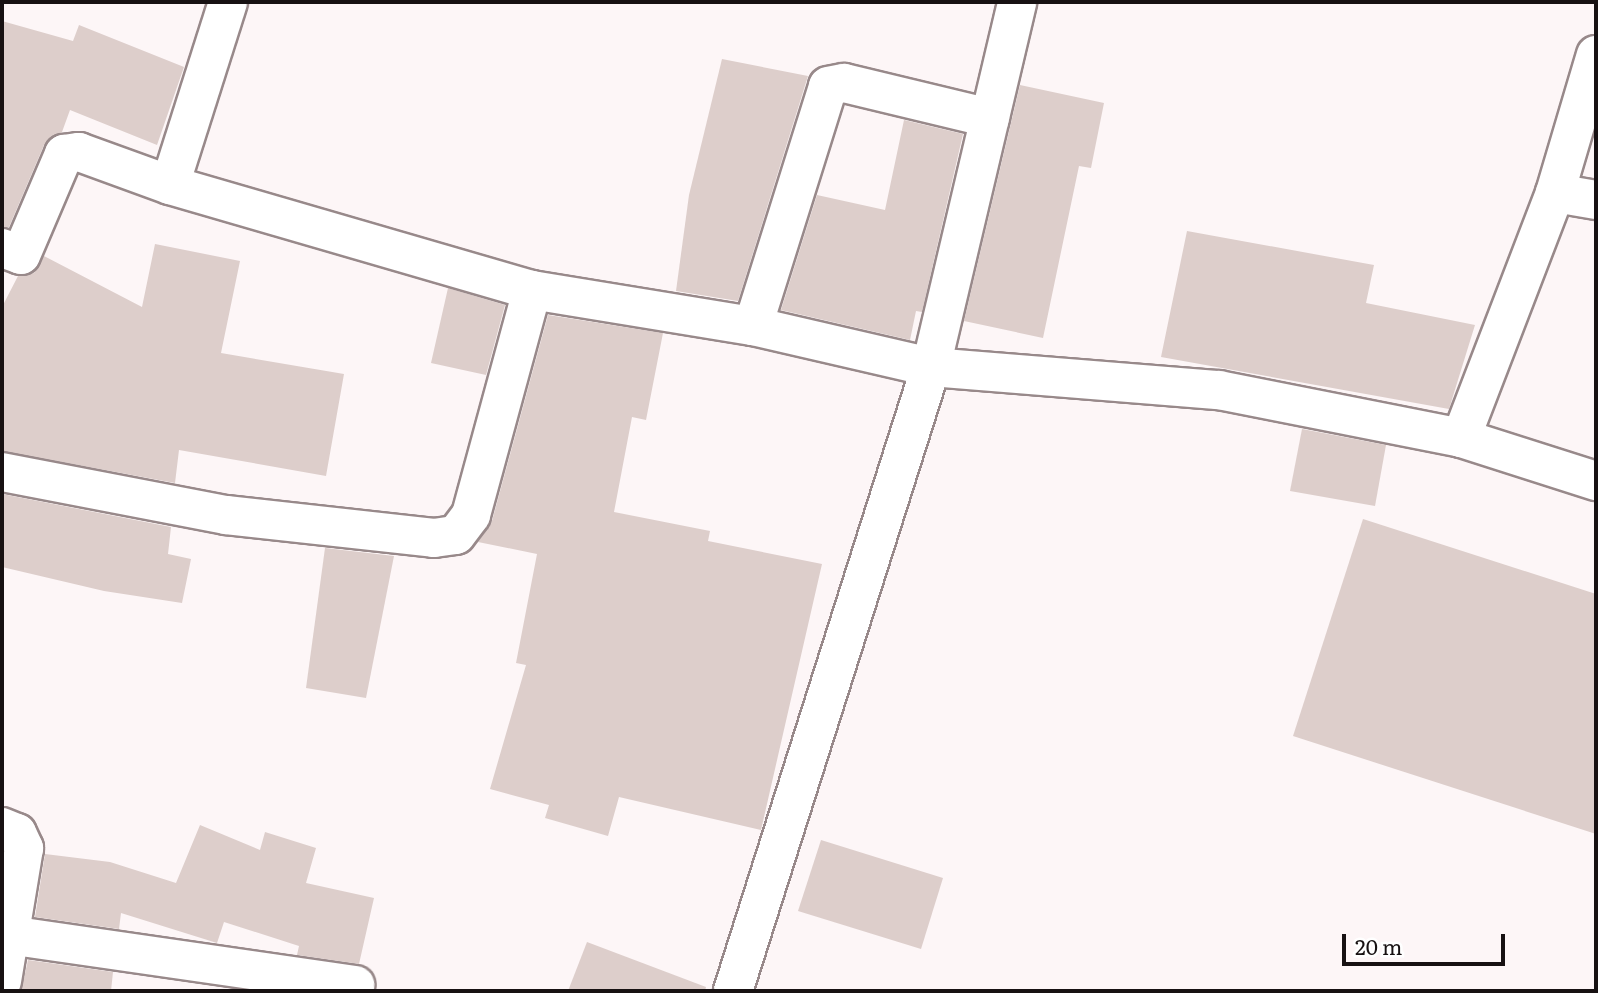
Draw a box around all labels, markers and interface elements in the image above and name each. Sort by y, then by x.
scale bar [1346,920,1509,964]
text: 20 m [1355,930,1402,961]

